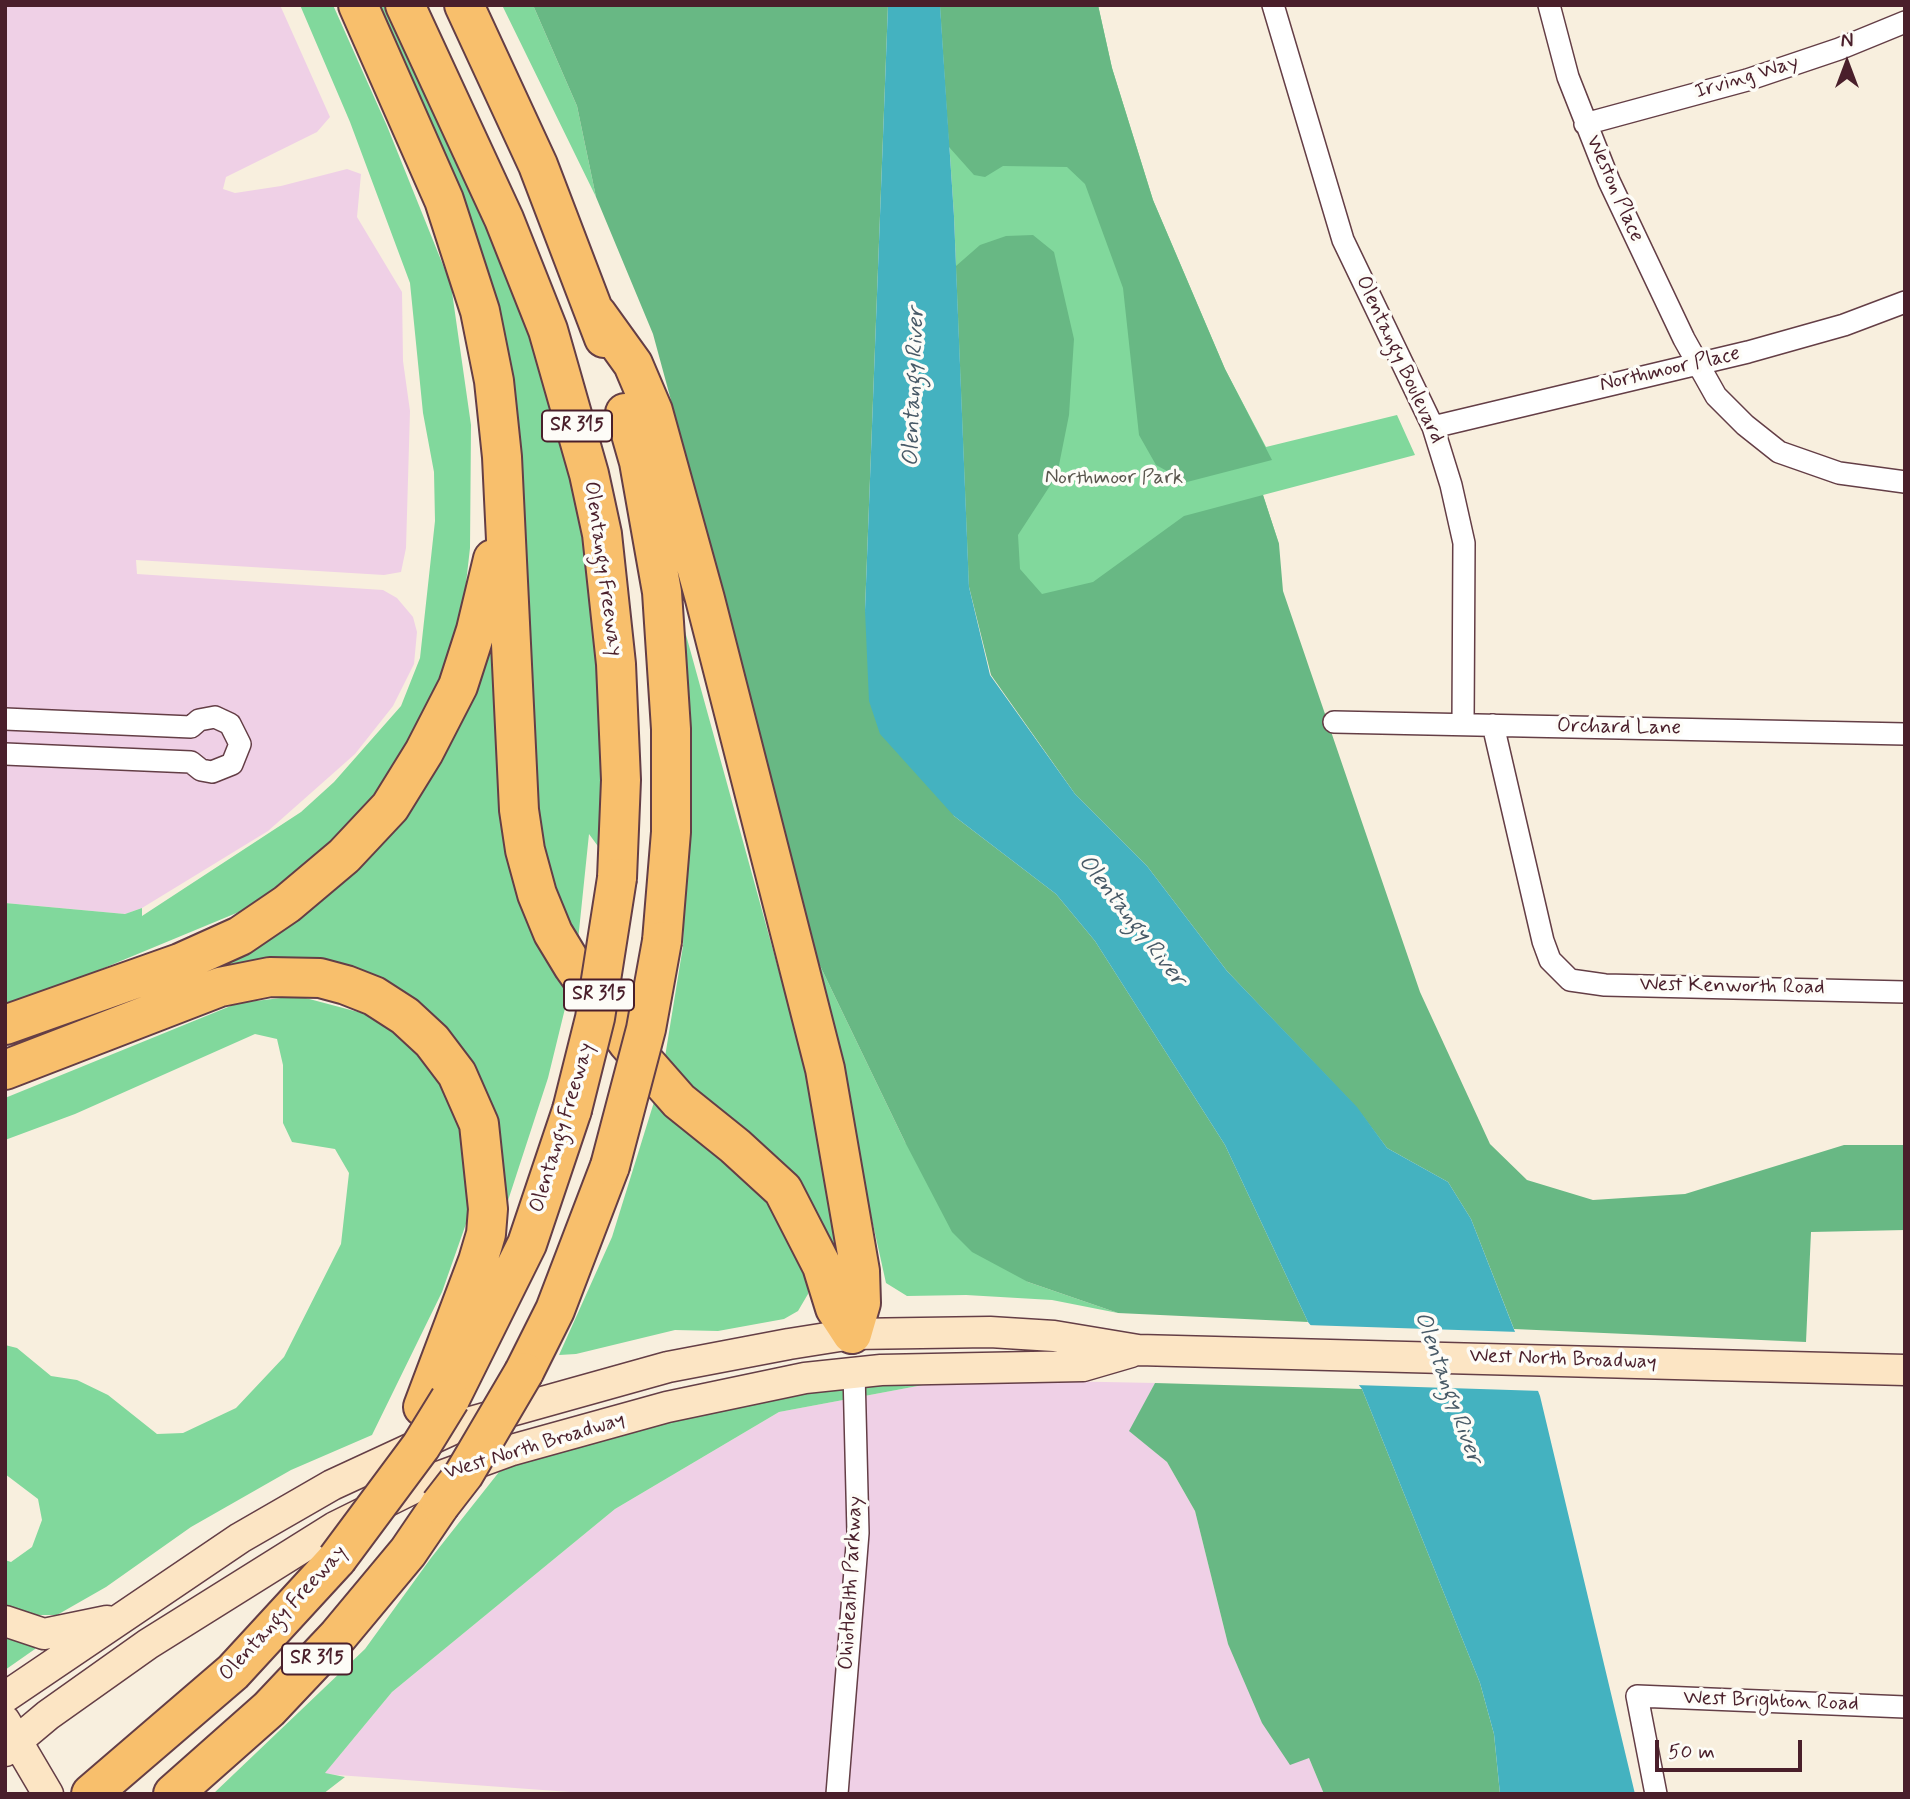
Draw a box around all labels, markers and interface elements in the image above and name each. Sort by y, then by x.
north arrow [1812,28,1882,98]
text: N [1841,29,1853,54]
street label: Irving Way [1692,50,1802,106]
street label: Weston Place [1579,132,1649,246]
street label: Olentangy Boulevard [1349,272,1449,448]
water label: Olentangy River [898,307,932,467]
street label: Northmoor Place [1598,342,1742,398]
road number: SR 315 [542,410,612,442]
park label: Northmoor Park [1045,466,1183,492]
street label: Olentangy Freeway [577,480,627,658]
street label: Orchard Lane [1557,714,1681,742]
water label: Olentangy River [1071,850,1191,992]
street label: West Kenworth Road [1639,973,1825,1001]
road number: SR 315 [564,979,634,1010]
street label: Olentangy Freeway [525,1040,601,1216]
water label: Olentangy River [1407,1308,1487,1468]
street label: West North Broadway [1469,1344,1657,1376]
street label: West North Broadway [442,1408,628,1486]
street label: OhioHealth Parkway [835,1495,869,1671]
street label: Olentangy Freeway [215,1541,353,1687]
road number: SR 315 [282,1644,352,1674]
street label: West Brighton Road [1683,1686,1859,1718]
scale bar [1658,1726,1805,1770]
text: 50 m [1668,1738,1715,1766]

